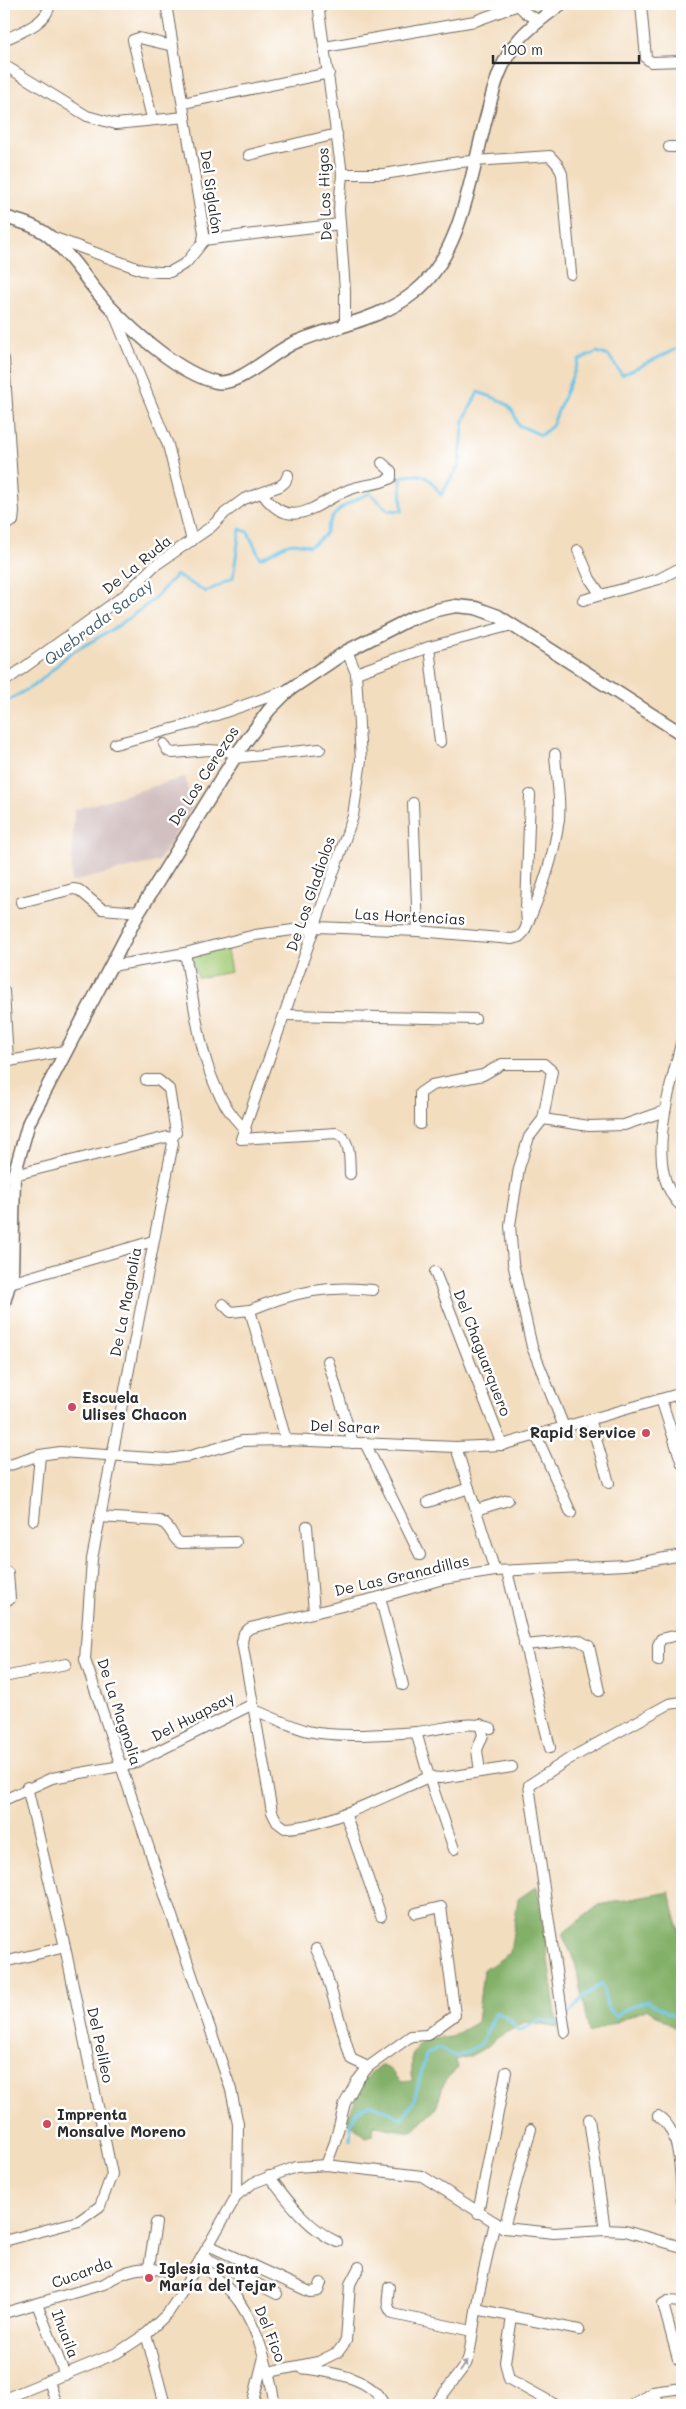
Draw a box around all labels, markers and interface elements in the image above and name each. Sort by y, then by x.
scale bar [493,32,640,64]
text: 100 m [501,39,543,59]
street label: De Los Higos [312,147,336,241]
street label: Del Siglalón [196,149,228,235]
street label: De La Ruda [98,530,175,598]
water label: Quebrada Sacay [39,573,157,669]
street label: De Los Cerezos [164,722,243,829]
street label: De Los Gladiolos [281,833,339,954]
street label: Las Hortencias [354,903,466,929]
street label: De La Magnolia [105,1245,145,1358]
street label: Del Chaguarquero [450,1287,516,1419]
place label: Escuela Ulises Chacon [82,1387,187,1424]
marker: Escuela Ulises Chacon [66,1401,78,1413]
street label: Del Sarar [310,1415,381,1437]
place label: Rapid Service [530,1422,636,1442]
marker: Rapid Service [640,1427,652,1439]
street label: De Las Granadillas [332,1550,471,1600]
street label: De La Magnolia [93,1656,147,1768]
street label: Del Huapsay [148,1687,237,1745]
street label: Del Pelileo [83,2005,119,2085]
place label: Imprenta Monsalve Moreno [57,2104,186,2141]
marker: Imprenta Monsalve Moreno [41,2118,53,2130]
street label: Cucarda [48,2252,115,2292]
place label: Iglesia Santa María del Tejar [159,2258,277,2295]
marker: Iglesia Santa María del Tejar [143,2272,155,2284]
street label: Del Fico [251,2303,291,2365]
street label: Ihuaila [48,2307,84,2361]
one-way arrow [459,2359,468,2373]

